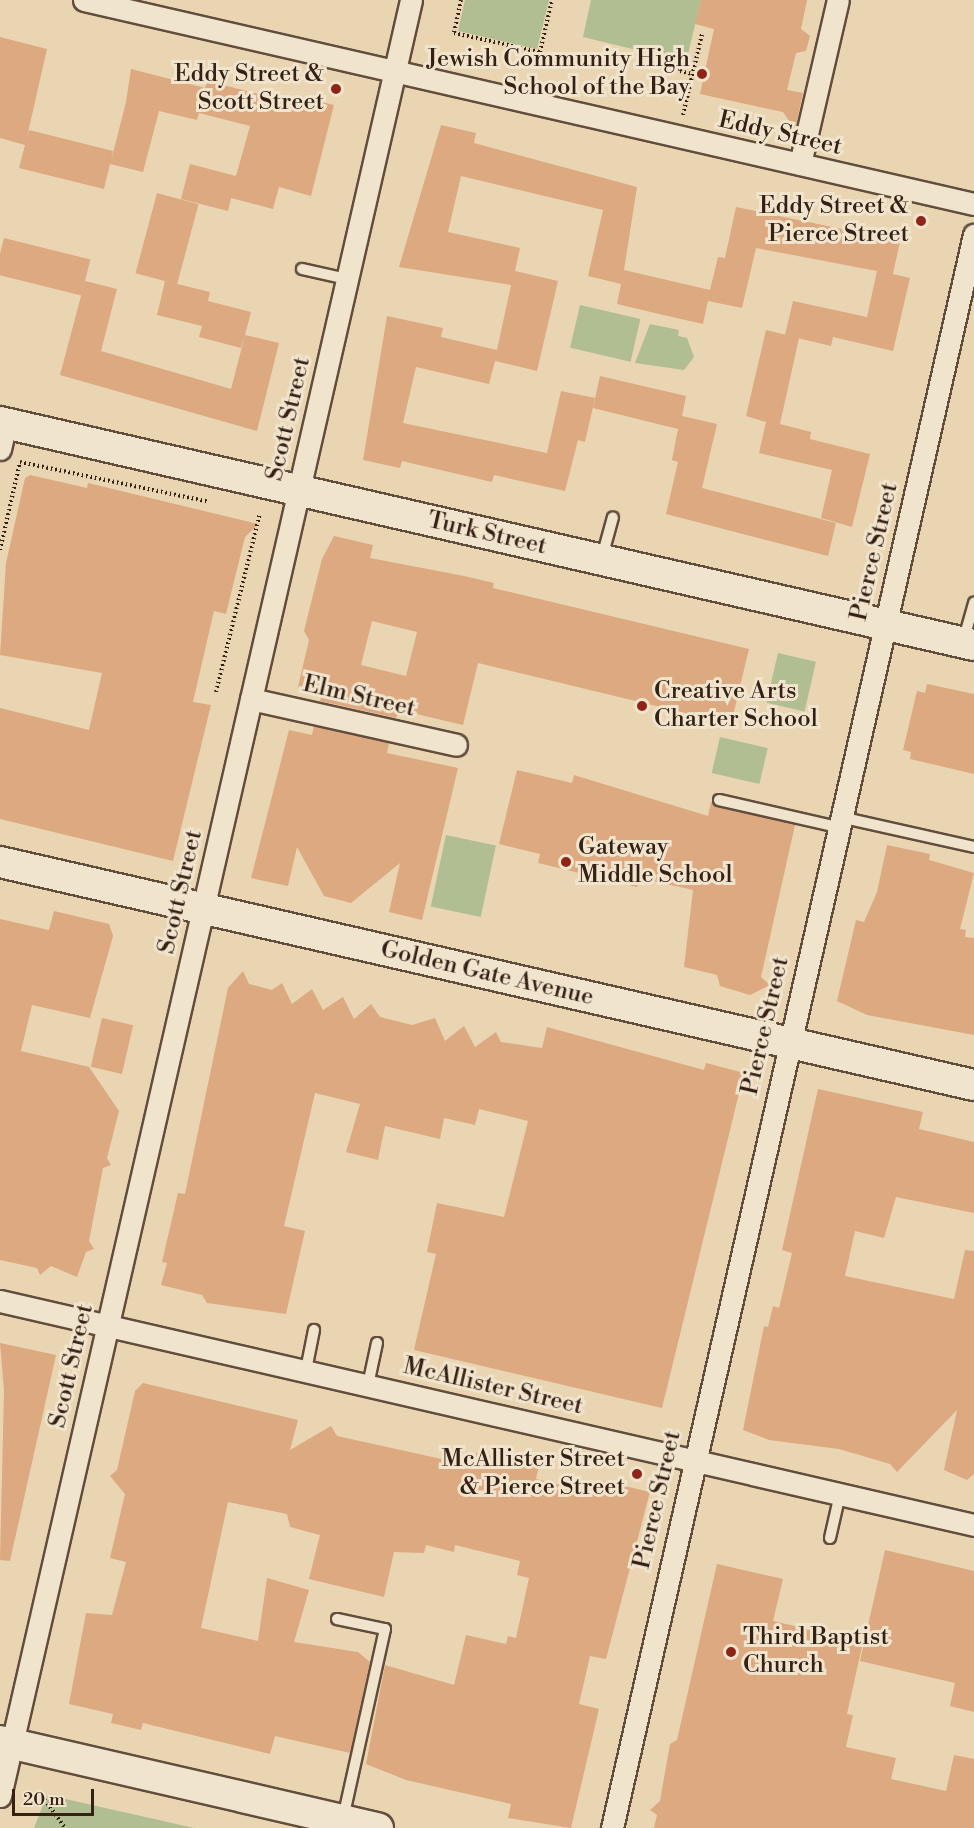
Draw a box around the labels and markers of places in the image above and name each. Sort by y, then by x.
place label: Jewish Community High School of the Bay [427,46,690,102]
place label: Eddy Street & Scott Street [174,61,324,117]
marker: Jewish Community High School of the Bay [695,67,709,81]
marker: Eddy Street & Scott Street [329,82,343,96]
place label: Eddy Street & Pierce Street [759,193,909,249]
marker: Eddy Street & Pierce Street [914,214,928,228]
place label: Creative Arts Charter School [654,678,818,734]
marker: Creative Arts Charter School [635,699,649,713]
place label: Gateway Middle School [578,834,733,890]
marker: Gateway Middle School [559,855,573,869]
place label: McAllister Street & Pierce Street [441,1446,625,1502]
marker: McAllister Street & Pierce Street [630,1467,644,1481]
place label: Third Baptist Church [743,1624,889,1680]
marker: Third Baptist Church [724,1645,738,1659]

